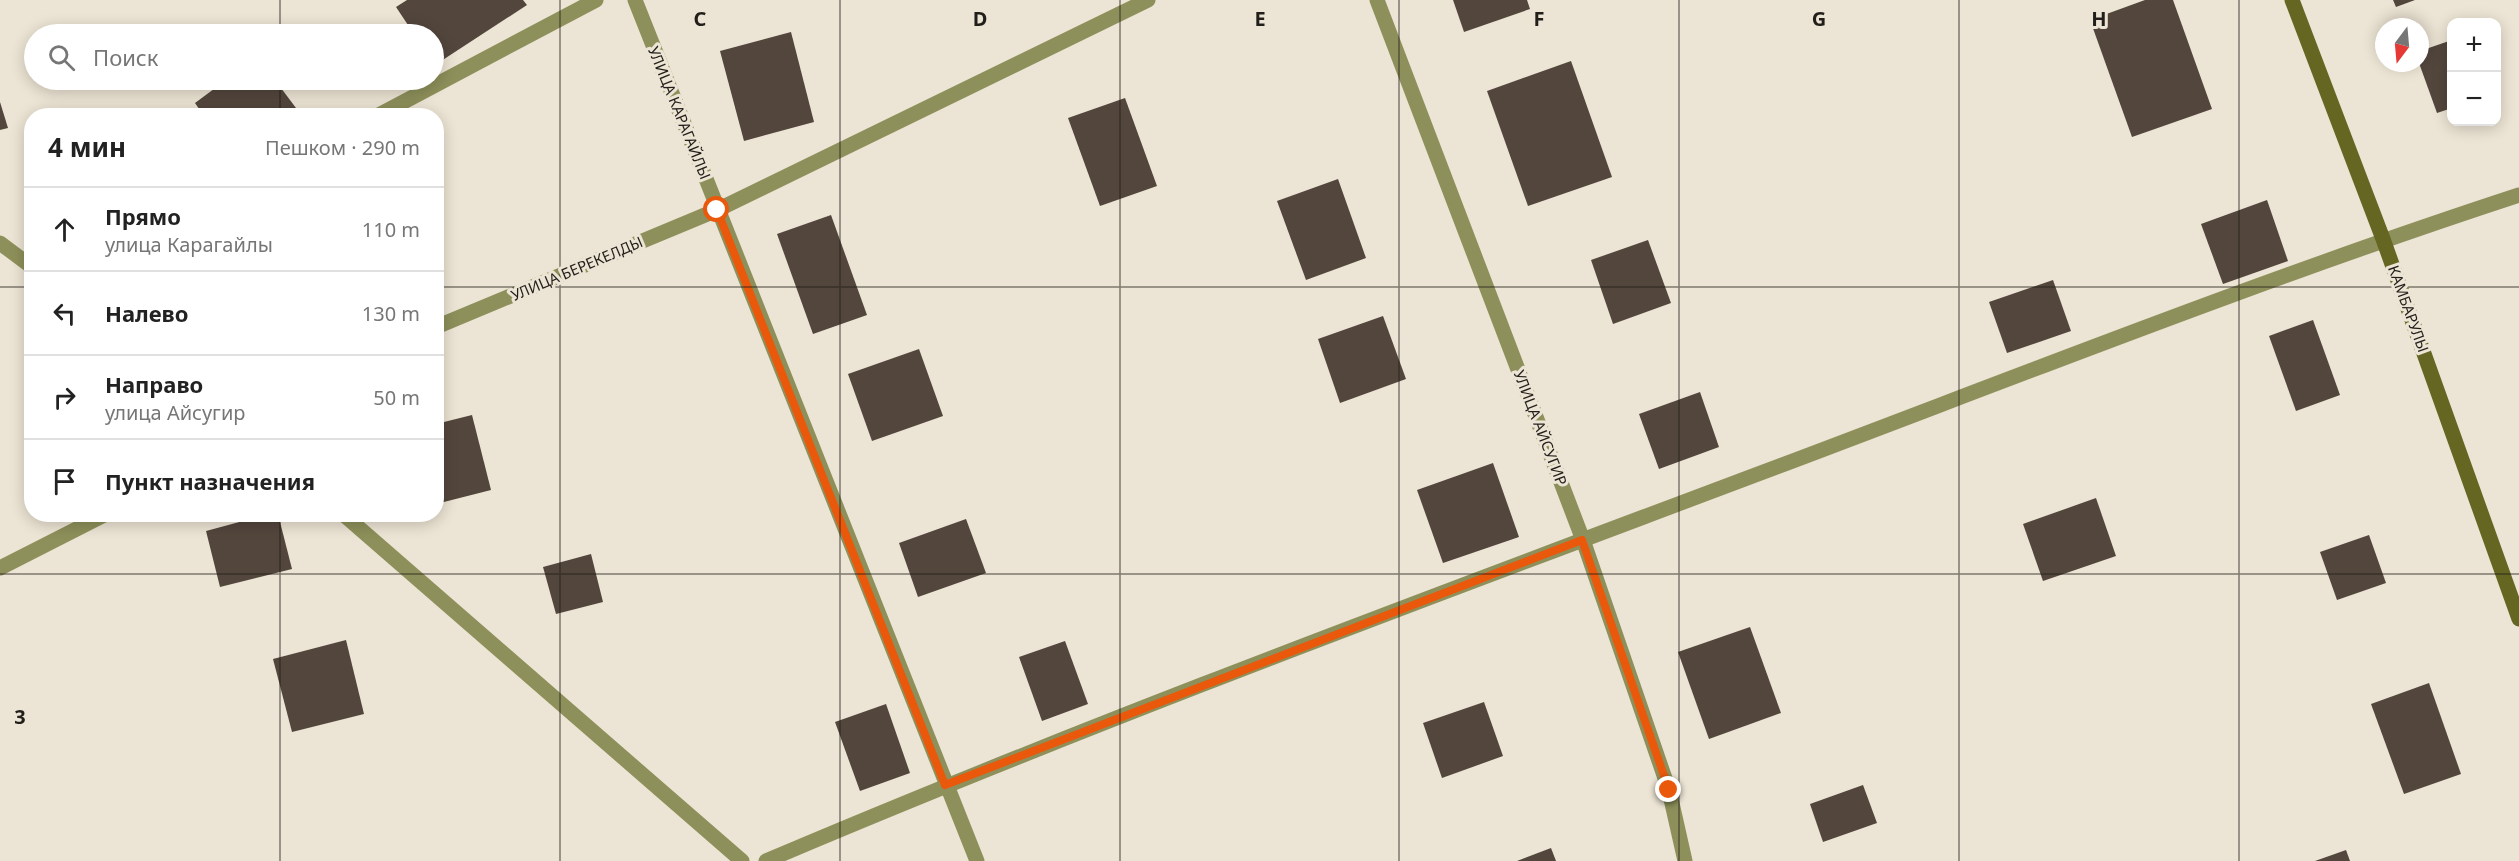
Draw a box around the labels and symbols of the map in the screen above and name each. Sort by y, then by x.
text: C [694,5,707,32]
text: D [973,5,987,32]
text: E [1254,5,1266,32]
text: F [1534,5,1544,32]
text: G [1812,5,1826,32]
text: H [2091,5,2107,32]
north arrow [2375,18,2429,72]
street label: УЛИЦА КАРАГАЙЛЫ [644,43,716,182]
route start [703,196,729,222]
street label: УЛИЦА БЕРЕКЕЛДЫ [508,231,645,305]
street label: КАМБАРУЛЫ [2384,262,2434,355]
street label: УЛИЦА АЙСУГИР [1510,367,1572,488]
text: 3 [14,703,26,730]
route end [1655,776,1681,802]

